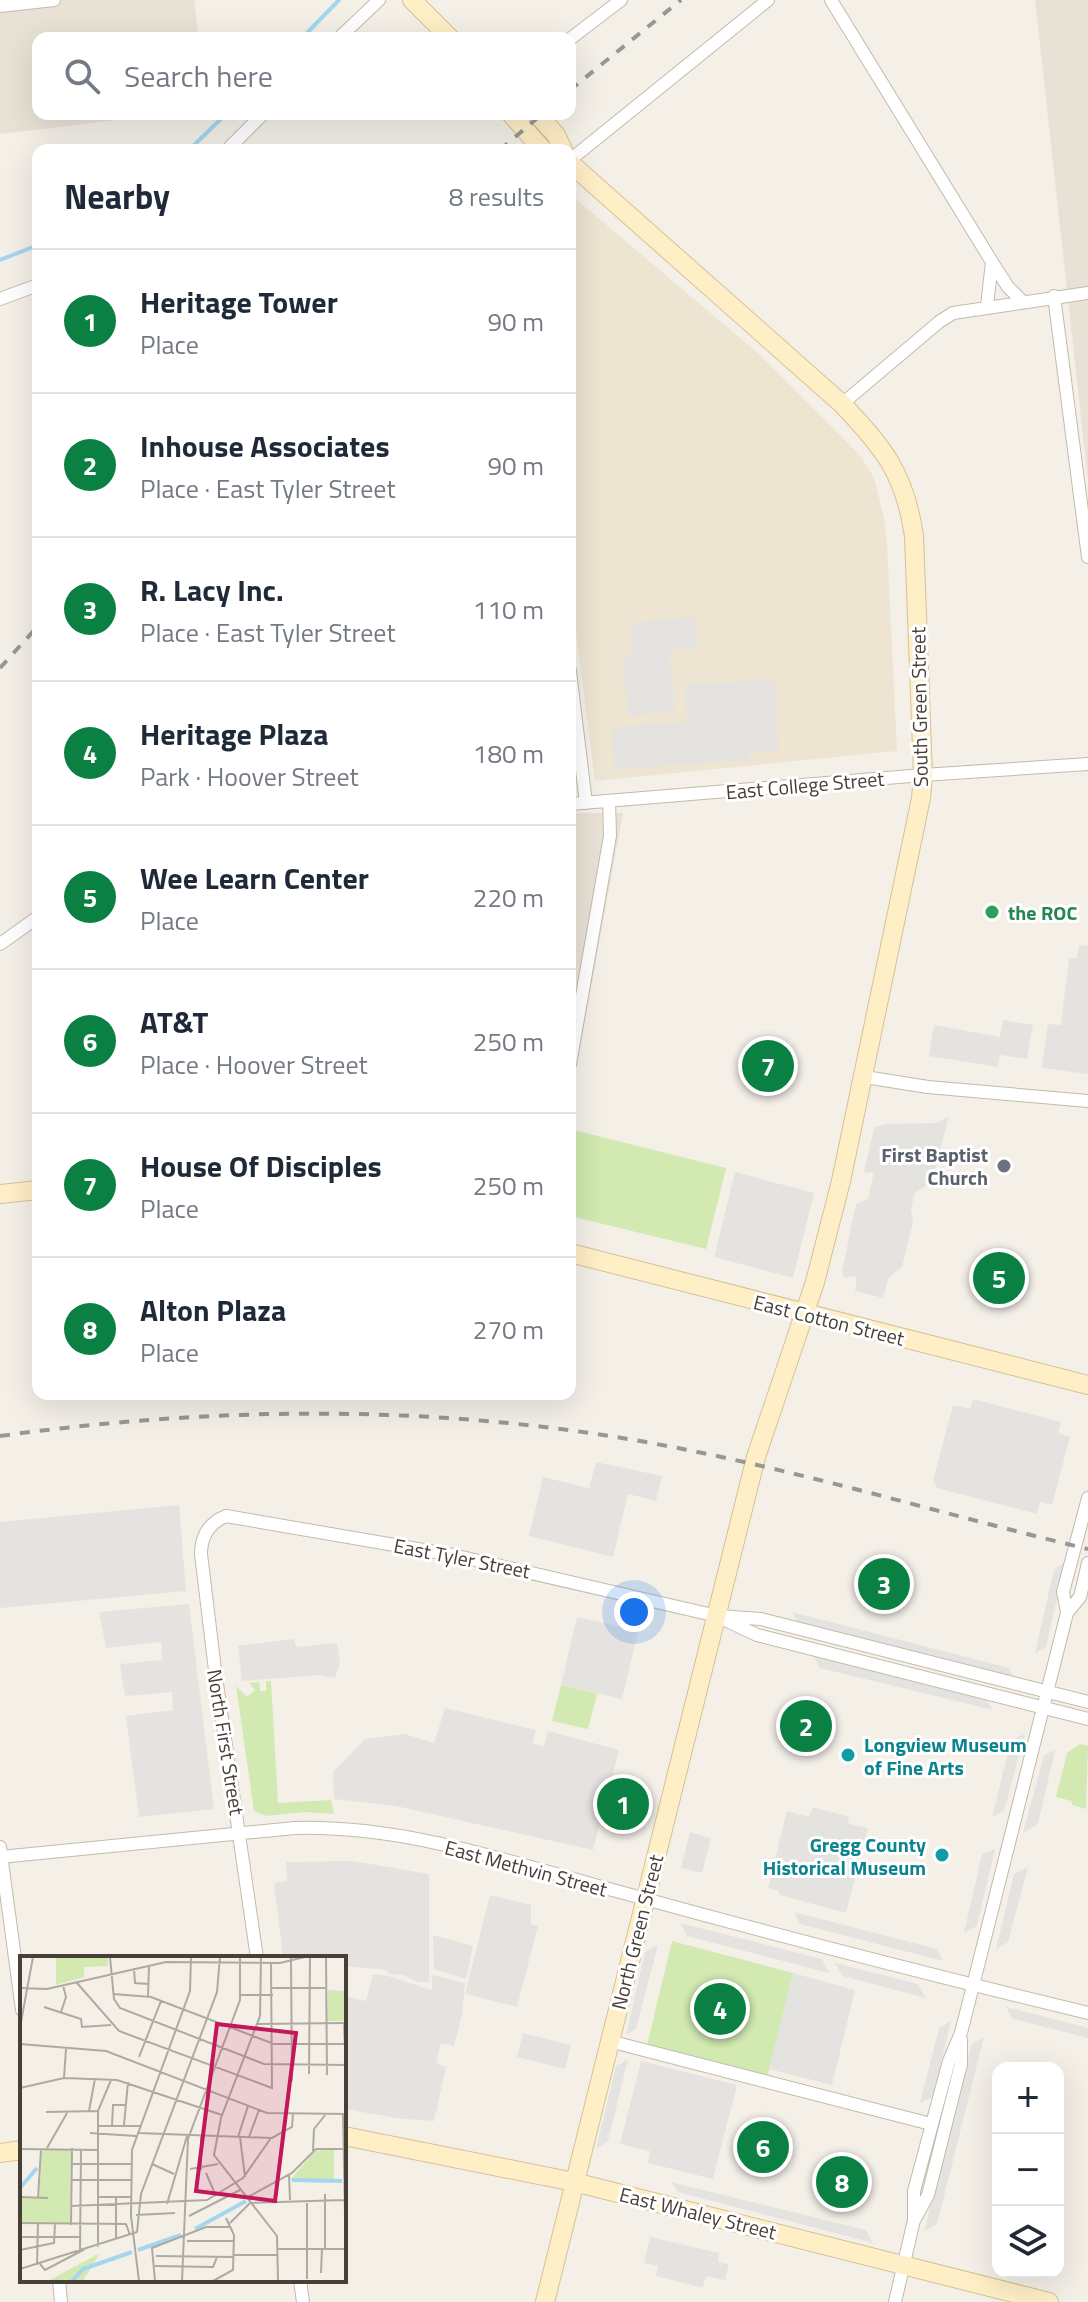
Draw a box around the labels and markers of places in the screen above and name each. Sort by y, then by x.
place label: the ROC [1008,897,1077,928]
marker: the ROC [983,903,1001,921]
pin: 7 [742,1036,794,1096]
place label: First Baptist Church [881,1139,988,1193]
marker: First Baptist Church [995,1157,1013,1175]
pin: 5 [973,1248,1025,1308]
pin: 3 [858,1554,910,1614]
pin: 2 [780,1696,832,1756]
place label: Longview Museum of Fine Arts [864,1729,1027,1783]
marker: Longview Museum of Fine Arts [839,1746,857,1764]
pin: 1 [597,1774,649,1834]
place label: Gregg County Historical Museum [763,1829,926,1883]
marker: Gregg County Historical Museum [933,1846,951,1864]
pin: 4 [694,1979,746,2039]
pin: 6 [737,2117,789,2177]
pin: 8 [816,2152,868,2212]

